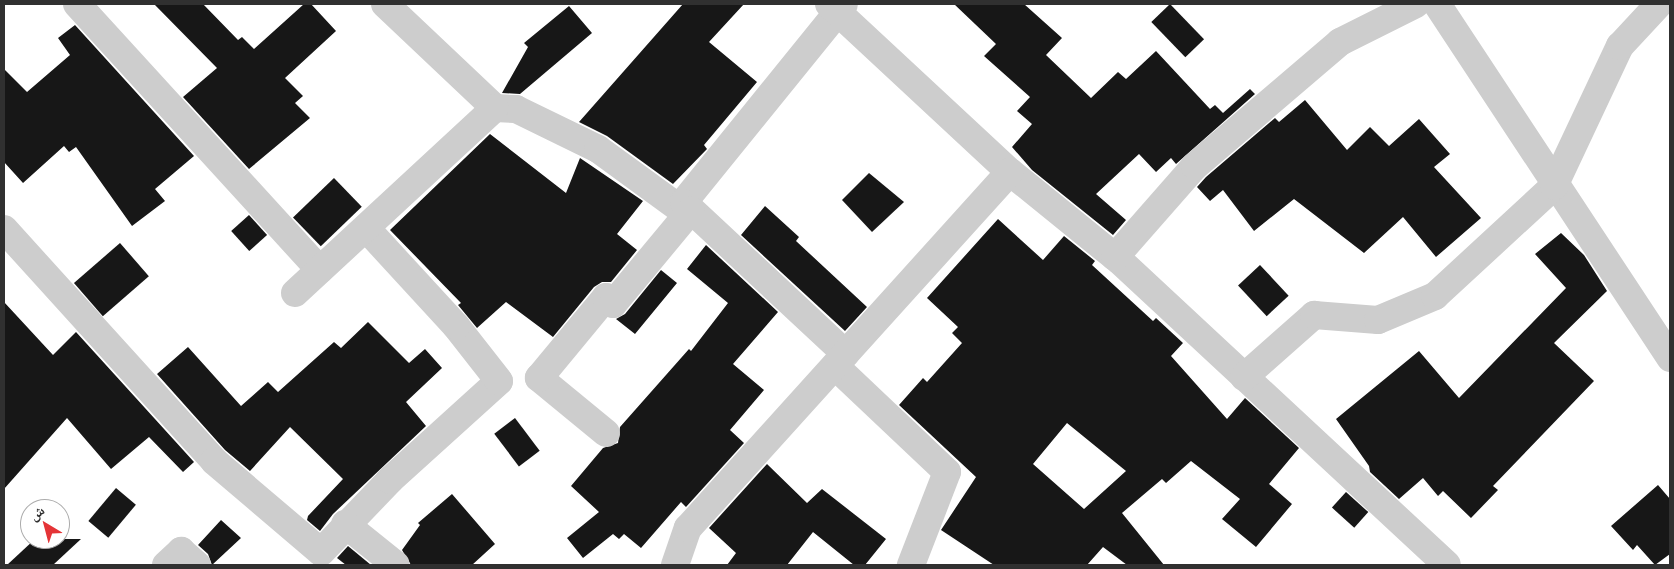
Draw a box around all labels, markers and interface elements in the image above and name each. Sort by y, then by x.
north arrow [20,499,70,549]
text: ش [24,500,49,525]

